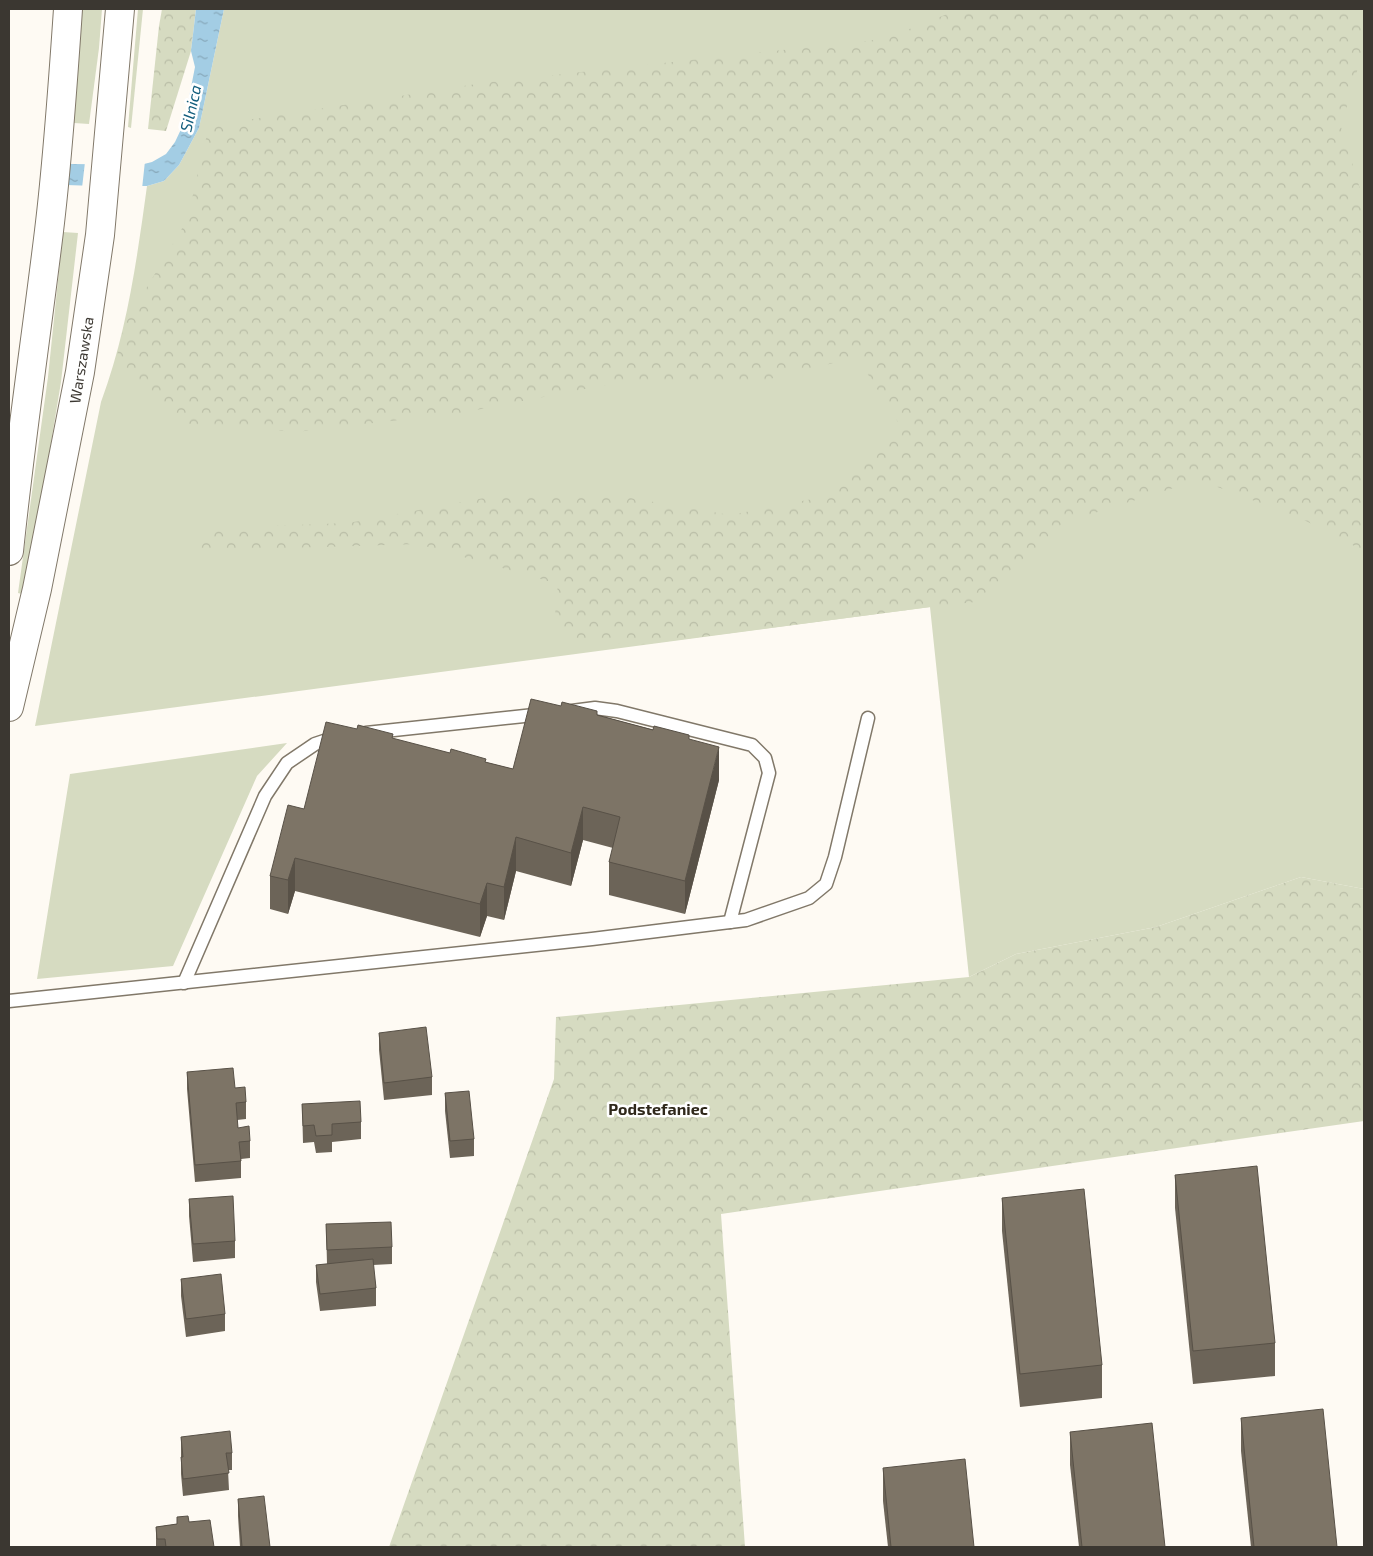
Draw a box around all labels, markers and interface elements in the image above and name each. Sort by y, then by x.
water label: Silnica [175,83,205,133]
street label: Warszawska [65,315,97,405]
district label: Podstefaniec [608,1099,708,1118]

